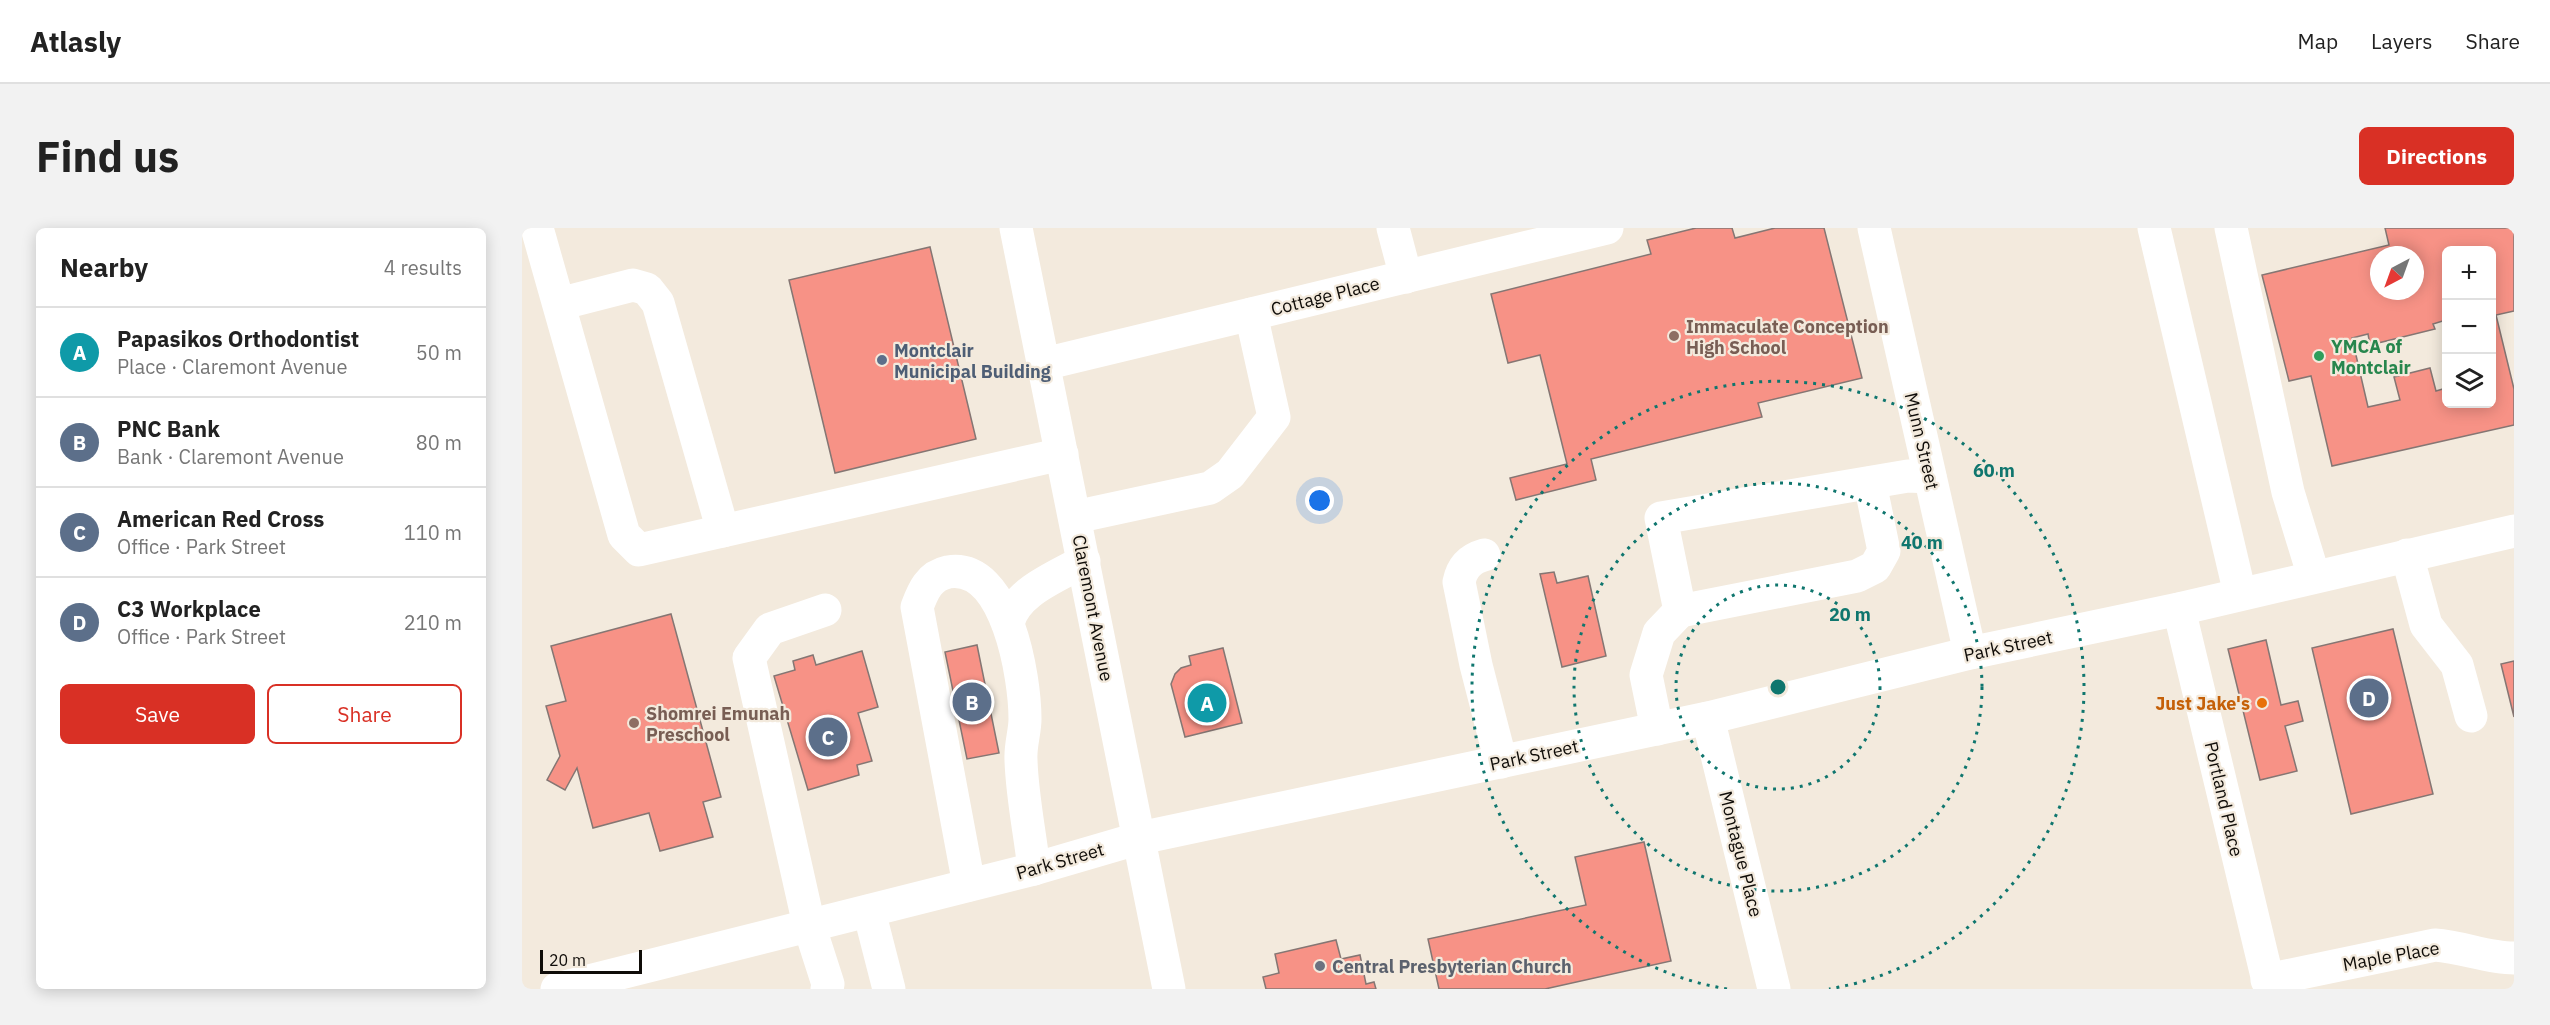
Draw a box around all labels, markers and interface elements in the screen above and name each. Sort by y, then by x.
text: Atlasly [30,23,121,60]
text: Map [2298,27,2338,55]
text: Layers [2371,27,2433,55]
text: Share [2466,27,2520,55]
button: Directions [2359,127,2514,185]
text: Find us [36,129,179,184]
north arrow [2370,246,2424,300]
map controls [2442,246,2496,408]
button: + [2442,246,2496,300]
text: Nearby [60,250,148,284]
text: 4 results [384,254,462,281]
street label: Cottage Place [1268,271,1382,321]
button: − [2442,300,2496,354]
place label: Immaculate Conception High School [1686,315,1889,359]
text: Papasikos Orthodontist [117,324,359,353]
marker: Immaculate Conception High School [1667,329,1681,343]
place label: YMCA of Montclair [2331,335,2411,379]
text: A [73,339,86,366]
text: 50 m [416,339,462,366]
place label: Montclair Municipal Building [894,339,1051,383]
marker: YMCA of Montclair [2312,349,2326,363]
text: Place · Claremont Avenue [117,353,347,380]
marker: Montclair Municipal Building [875,353,889,367]
button: layers [2442,354,2496,408]
street label: Munn Street [1900,390,1944,492]
text: PNC Bank [117,414,220,443]
text: B [73,429,86,456]
text: 80 m [416,429,462,456]
text: Bank · Claremont Avenue [117,443,344,470]
text: 60 m [1973,459,2015,482]
your location [1305,486,1334,515]
text: American Red Cross [117,504,324,533]
text: C [73,519,86,546]
text: 110 m [404,519,462,546]
text: 40 m [1901,531,1943,554]
text: Office · Park Street [117,533,286,560]
street label: Claremont Avenue [1068,533,1119,683]
text: C3 Workplace [117,594,261,623]
text: 20 m [1829,603,1871,626]
text: D [73,609,86,636]
text: 210 m [404,609,462,636]
text: Office · Park Street [117,623,286,650]
street label: Park Street [1962,625,2054,667]
pin: D [2350,676,2388,720]
centre of rings [1768,677,1788,697]
pin: B [952,680,992,724]
pin: A [1188,680,1226,726]
button: Save [60,684,255,744]
button: Share [267,684,462,744]
place label: Just Jake's [2155,692,2250,715]
marker: Just Jake's [2255,696,2269,710]
place label: Shomrei Emunah Preschool [646,702,790,746]
pin: C [808,714,848,760]
marker: Shomrei Emunah Preschool [627,716,641,730]
street label: Park Street [1488,734,1580,776]
street label: Portland Place [2200,739,2248,859]
street label: Montague Place [1714,789,1768,919]
street label: Park Street [1014,838,1106,884]
street label: Maple Place [2341,936,2441,976]
scale bar [540,947,642,974]
text: 20 m [549,950,586,970]
place label: Central Presbyterian Church [1332,955,1572,978]
marker: Central Presbyterian Church [1313,959,1327,973]

